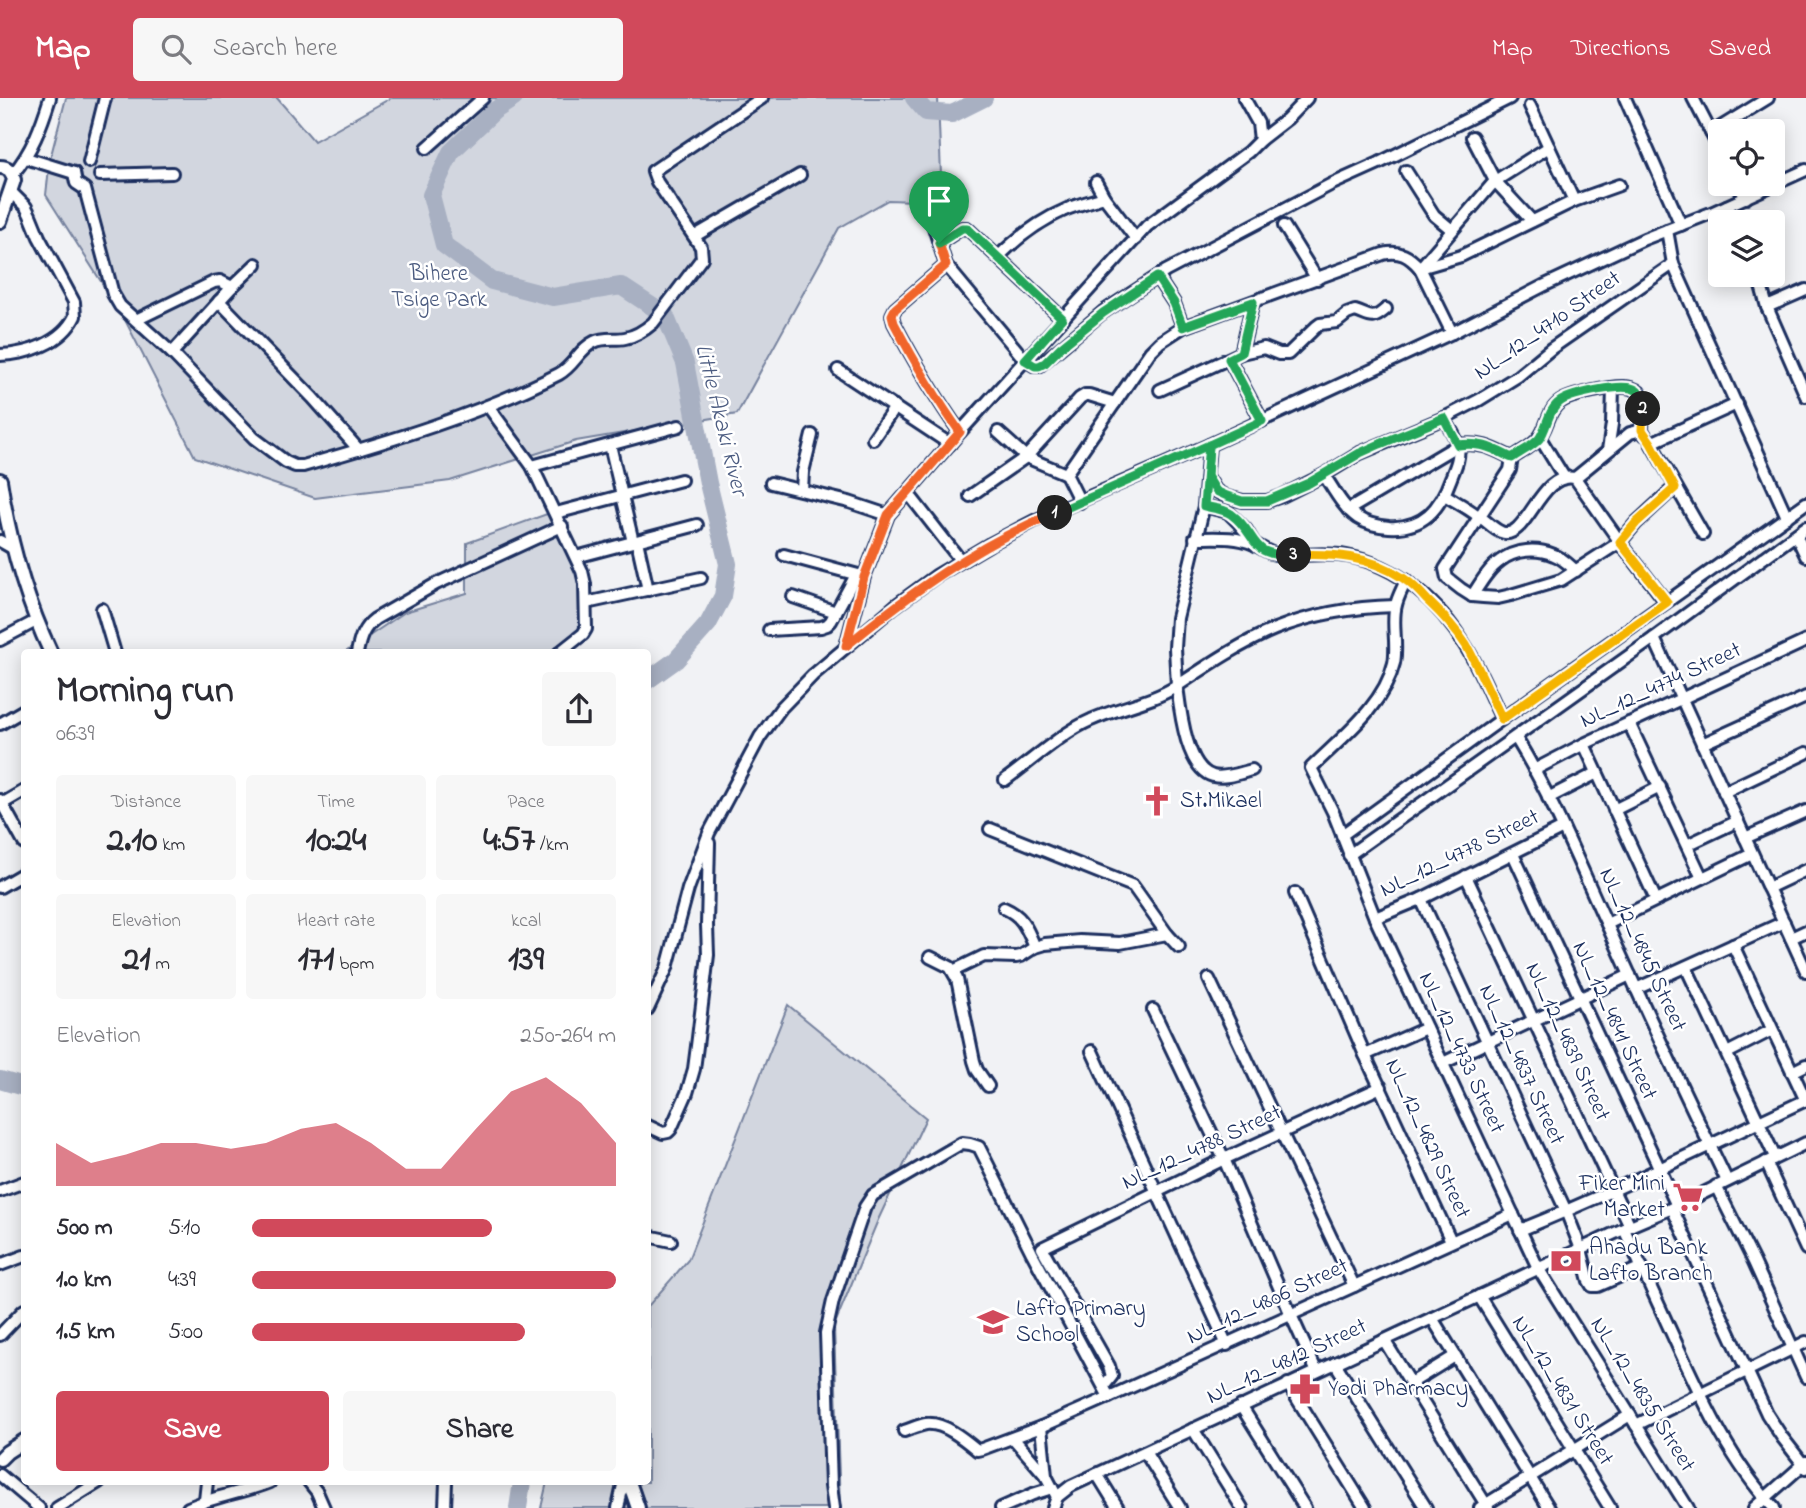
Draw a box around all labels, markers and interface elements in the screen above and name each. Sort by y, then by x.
search box [133,18,623,81]
text: Map [35,25,91,73]
icon: search [157,30,195,68]
text: Search here [213,30,337,68]
text: Map [1492,32,1533,67]
text: Directions [1571,32,1670,67]
text: Saved [1708,32,1771,67]
map controls [1708,119,1785,287]
button: locate [1708,119,1785,196]
pin [909,171,969,243]
icon: arrive [920,182,958,220]
button: layers [1708,210,1785,287]
park label: Bihere Tsige Park [391,258,488,318]
street label: NL_12_4710 Street [1468,263,1628,389]
water label: Little Akaki River [684,341,756,502]
pin: 2 [1626,392,1660,426]
text: 2 [1638,395,1647,422]
pin: 1 [1038,496,1072,530]
text: 1 [1051,499,1058,526]
pin: 3 [1276,538,1312,573]
text: 3 [1290,541,1297,568]
street label: NL_12_4774 Street [1575,634,1747,738]
text: Morning run [56,664,234,720]
button: share [542,672,616,746]
text: 06:39 [56,718,94,751]
church icon: St.Mikael [1140,784,1174,818]
place label: St.Mikael [1180,785,1262,818]
text: Distance [111,789,181,816]
text: Time [317,789,355,816]
text: Pace [507,789,545,816]
street label: NL_12_4778 Street [1375,801,1546,907]
text: 2.10 [107,816,157,867]
text: 10:24 [305,816,367,867]
text: 4:57 [483,816,535,867]
text: km [157,832,185,859]
text: /km [535,832,569,859]
street label: NL_12_4845 Street [1590,863,1695,1038]
text: Elevation [111,908,181,935]
text: Heart rate [297,908,375,935]
text: kcal [511,908,541,935]
text: 21 [122,935,151,986]
text: 171 [298,935,334,986]
text: 139 [508,935,544,986]
street label: NL_12_4841 Street [1563,936,1665,1106]
text: m [151,951,170,978]
text: bpm [334,951,374,978]
street label: NL_12_4839 Street [1516,957,1618,1127]
street label: NL_12_4733 Street [1409,967,1513,1139]
street label: NL_12_4837 Street [1469,979,1573,1151]
text: Elevation [56,1020,141,1053]
text: 250–264 m [520,1020,616,1053]
street label: NL_12_4829 Street [1375,1054,1479,1225]
street label: NL_12_4788 Street [1117,1096,1288,1199]
place label: Fiker Mini Market [1578,1168,1665,1227]
supermarket icon: Fiker Mini Market [1671,1180,1705,1214]
text: 500 m [56,1212,113,1245]
text: 5:10 [168,1212,200,1245]
place label: Ahadu Bank Lafto Branch [1589,1232,1713,1291]
bank icon: Ahadu Bank Lafto Branch [1549,1244,1583,1278]
street label: NL_12_4806 Street [1182,1250,1354,1354]
text: 1.0 km [56,1264,112,1297]
text: 4:39 [168,1264,196,1297]
place label: Lafto Primary School [1016,1293,1146,1352]
school or university icon: Lafto Primary School [976,1305,1010,1339]
street label: NL_12_4831 Street [1503,1309,1622,1473]
street label: NL_12_4812 Street [1201,1310,1373,1414]
street label: NL_12_4835 Street [1581,1311,1703,1479]
text: 1.5 km [56,1316,115,1349]
text: 5:00 [168,1316,203,1349]
pharmacy icon: Yodi Pharmacy [1288,1372,1322,1406]
place label: Yodi Pharmacy [1328,1373,1468,1408]
button: Save [56,1391,329,1471]
button: Share [343,1391,616,1471]

